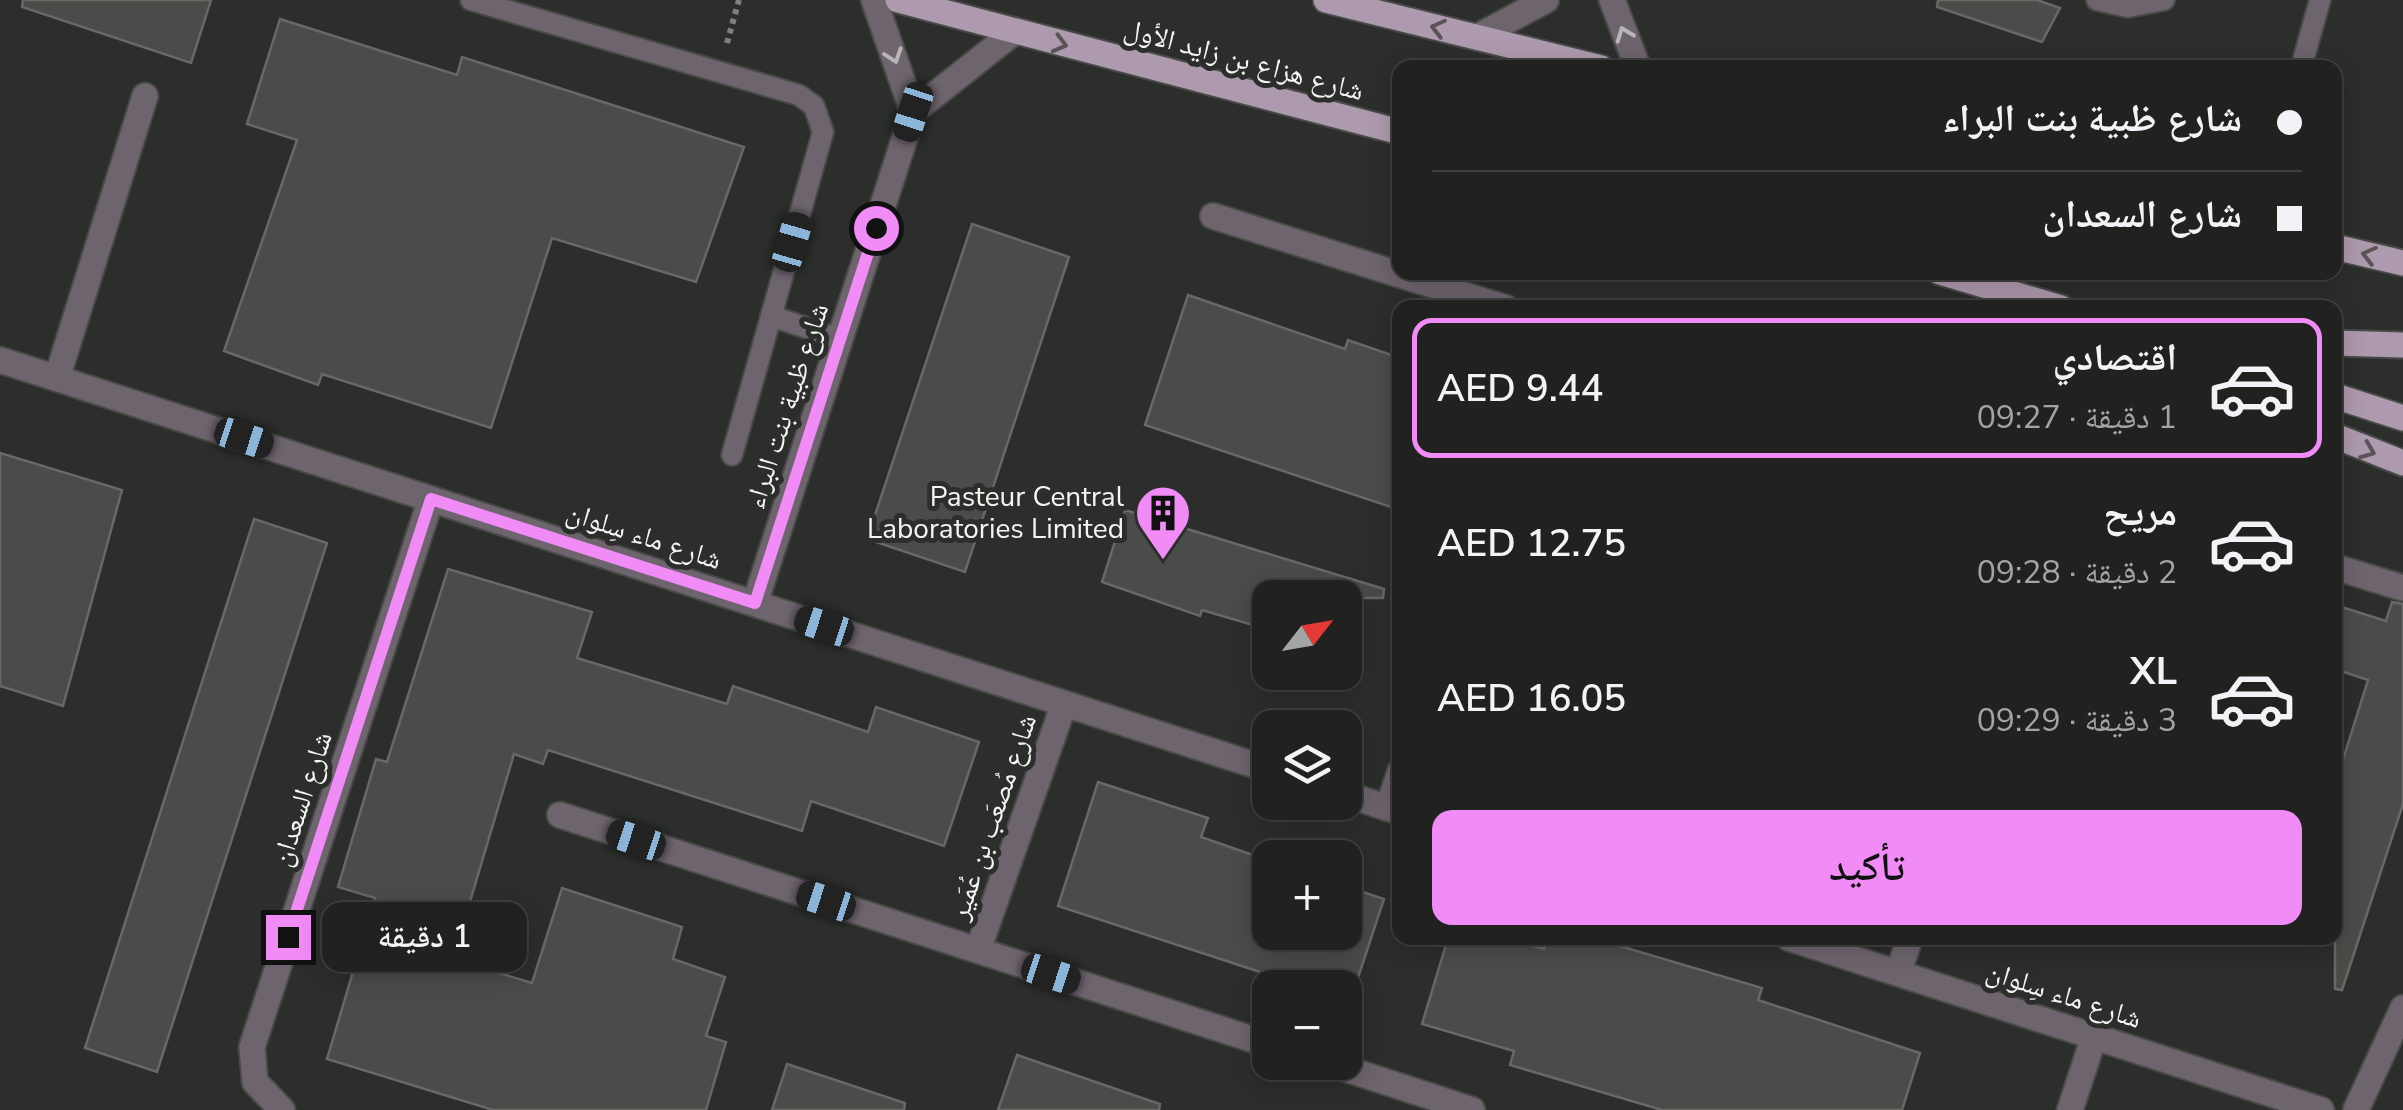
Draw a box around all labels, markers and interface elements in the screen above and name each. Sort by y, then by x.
street label: شارع هزاع بن زايد الأول [1120,10,1368,110]
one-way arrow [1430,19,1447,40]
one-way arrow [1616,26,1636,44]
one-way arrow [1051,32,1068,53]
one-way arrow [882,47,902,64]
car [889,79,937,145]
text: شارع ظبية بنت البراء [1942,93,2242,144]
text: شارع السعدان [2042,189,2242,240]
route start [854,206,899,251]
car [769,209,815,275]
one-way arrow [2361,246,2378,267]
street label: شارع ظبية بنت البراء [736,298,838,514]
text: اقتصادي [2053,332,2177,383]
icon: car [2207,343,2297,433]
text: AED 9.44 [1437,363,1603,414]
text: 1 دقيقة · 09:27 [1977,396,2177,439]
car [211,414,277,462]
one-way arrow [2358,439,2376,459]
place label: Pasteur Central Laboratories Limited [867,478,1125,548]
building icon: Pasteur Central Laboratories Limited [1133,483,1193,562]
text: مريح [2103,487,2177,538]
street label: شارع ماء سِلوان [561,493,727,579]
icon: car [2207,498,2297,588]
text: AED 12.75 [1437,518,1626,569]
text: 2 دقيقة · 09:28 [1977,551,2177,594]
north arrow [1252,580,1362,690]
map controls [1252,580,1362,1080]
car [791,602,857,650]
text: XL [2130,646,2177,697]
icon: car [2207,653,2297,743]
text: AED 16.05 [1437,673,1626,724]
text: 3 دقيقة · 09:29 [1977,699,2177,742]
street label: شارع مُصعَب بن عُمَير [940,709,1046,926]
button: layers [1252,710,1362,820]
street label: شارع السعدان [262,727,342,871]
button: تأكيد [1432,810,2302,925]
car [603,816,669,864]
button: + [1252,840,1362,950]
car [793,877,859,925]
callout: 1 دقيقة [323,902,528,972]
route end [266,915,311,960]
text: 1 دقيقة [377,915,472,958]
car [1018,950,1084,998]
street label: شارع ماء سِلوان [1981,952,2147,1038]
button: − [1252,970,1362,1080]

